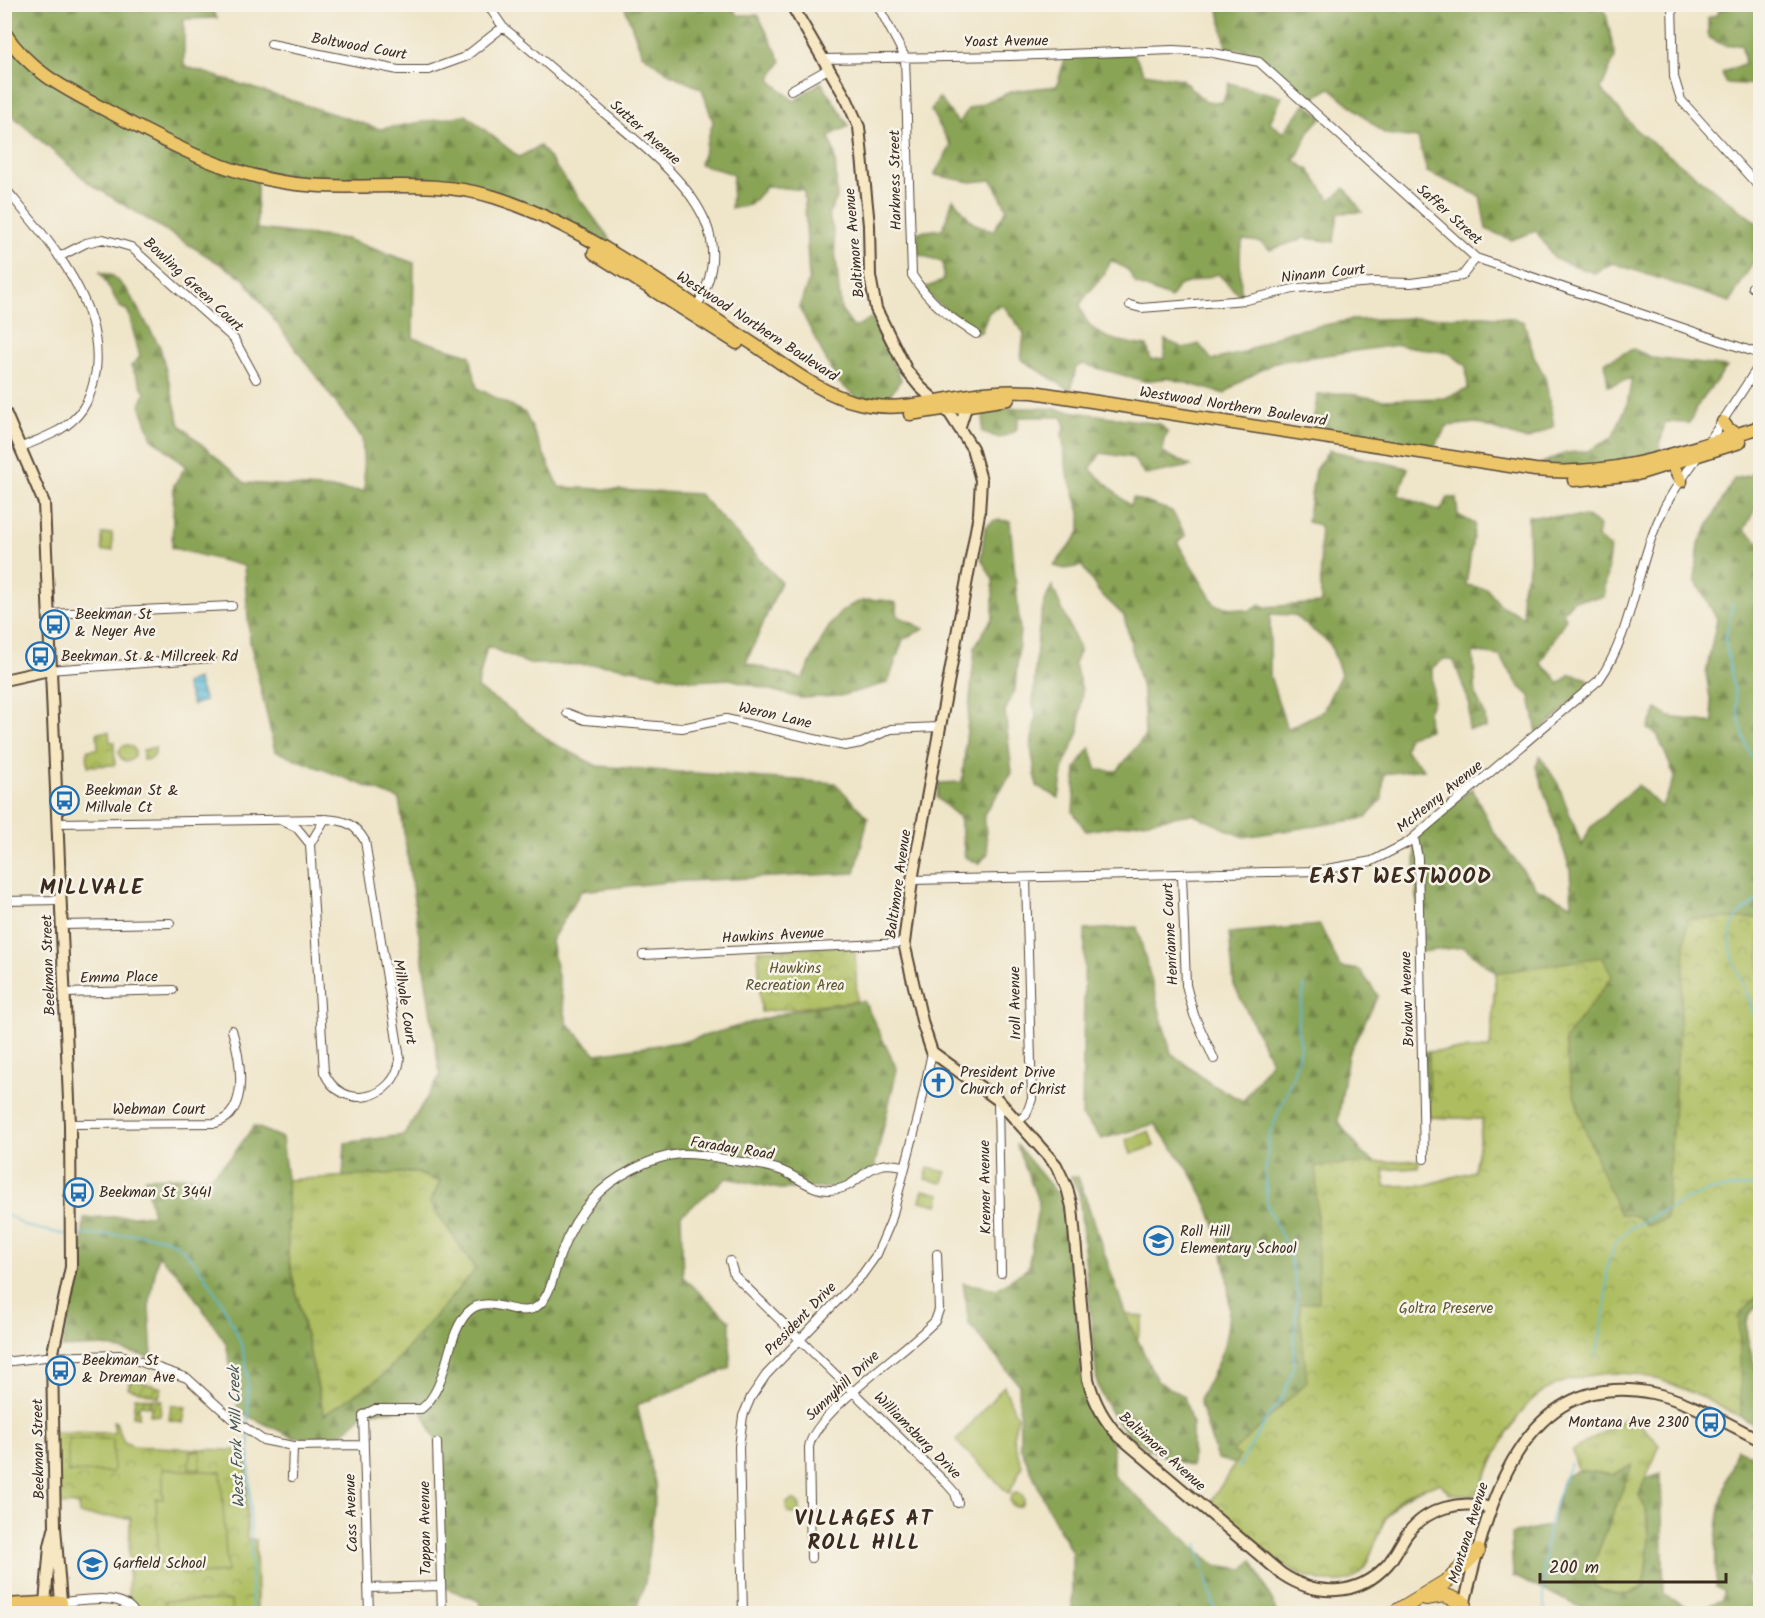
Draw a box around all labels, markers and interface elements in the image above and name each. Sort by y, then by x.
street label: Boltwood Court [309,27,409,67]
street label: Yoast Avenue [963,29,1049,55]
street label: Sutter Avenue [604,94,686,172]
street label: Harkness Street [883,129,909,231]
street label: Saffer Street [1410,179,1488,251]
street label: Baltimore Avenue [838,187,872,299]
street label: Bowling Green Court [137,232,249,338]
street label: Ninann Court [1280,258,1366,290]
street label: Westwood Northern Boulevard [671,265,843,389]
street label: Westwood Northern Boulevard [1138,380,1329,434]
place label: Beekman St & Neyer Ave [75,603,156,644]
bus stop icon: Beekman St & Neyer Ave [38,608,70,640]
bus stop icon: Beekman St & Millcreek Rd [24,641,56,673]
place label: Beekman St & Millcreek Rd [61,645,238,669]
street label: Weron Lane [736,696,814,736]
street label: McHenry Avenue [1391,754,1489,840]
place label: Beekman St & Millvale Ct [85,779,178,820]
bus stop icon: Beekman St & Millvale Ct [48,784,80,816]
street label: Baltimore Avenue [879,827,919,940]
district label: EAST WESTWOOD [1310,861,1492,894]
district label: MILLVALE [40,872,144,905]
street label: Henrianne Court [1156,882,1186,986]
street label: Beekman Street [35,914,63,1016]
street label: Hawkins Avenue [721,921,825,951]
street label: Brokaw Avenue [1394,951,1422,1047]
street label: Millvale Court [385,957,423,1047]
park label: Hawkins Recreation Area [746,957,845,998]
street label: Emma Place [80,965,158,991]
street label: Iroll Avenue [1003,966,1029,1040]
place label: President Drive Church of Christ [960,1061,1066,1102]
church icon: President Drive Church of Christ [923,1066,955,1098]
street label: Webman Court [112,1098,206,1122]
street label: Faraday Road [688,1131,776,1168]
street label: Kremer Avenue [973,1139,999,1234]
bus stop icon: Beekman St 3441 [62,1177,94,1209]
place label: Beekman St 3441 [99,1181,212,1205]
place label: Roll Hill Elementary School [1180,1220,1297,1261]
school or university icon: Roll Hill Elementary School [1143,1225,1175,1257]
street label: President Drive [759,1276,843,1362]
park label: Goltra Preserve [1399,1297,1493,1321]
street label: Sunnyhill Drive [800,1345,886,1427]
place label: Beekman St & Dreman Ave [82,1349,175,1390]
bus stop icon: Beekman St & Dreman Ave [45,1354,77,1386]
water label: West Fork Mill Creek [222,1363,252,1508]
street label: Williamsburg Drive [867,1386,967,1486]
street label: Beekman Street [26,1398,52,1500]
street label: Baltimore Avenue [1113,1406,1211,1498]
bus stop icon: Montana Ave 2300 [1694,1407,1726,1439]
place label: Montana Ave 2300 [1568,1411,1689,1435]
street label: Cass Avenue [339,1473,365,1553]
street label: Montana Avenue [1442,1479,1496,1587]
street label: Tappan Avenue [413,1480,439,1576]
district label: VILLAGES AT ROLL HILL [795,1503,934,1560]
scale bar [1540,1546,1726,1584]
school or university icon: Garfield School [76,1548,108,1580]
place label: Garfield School [113,1552,206,1576]
text: 200 m [1549,1554,1599,1583]

